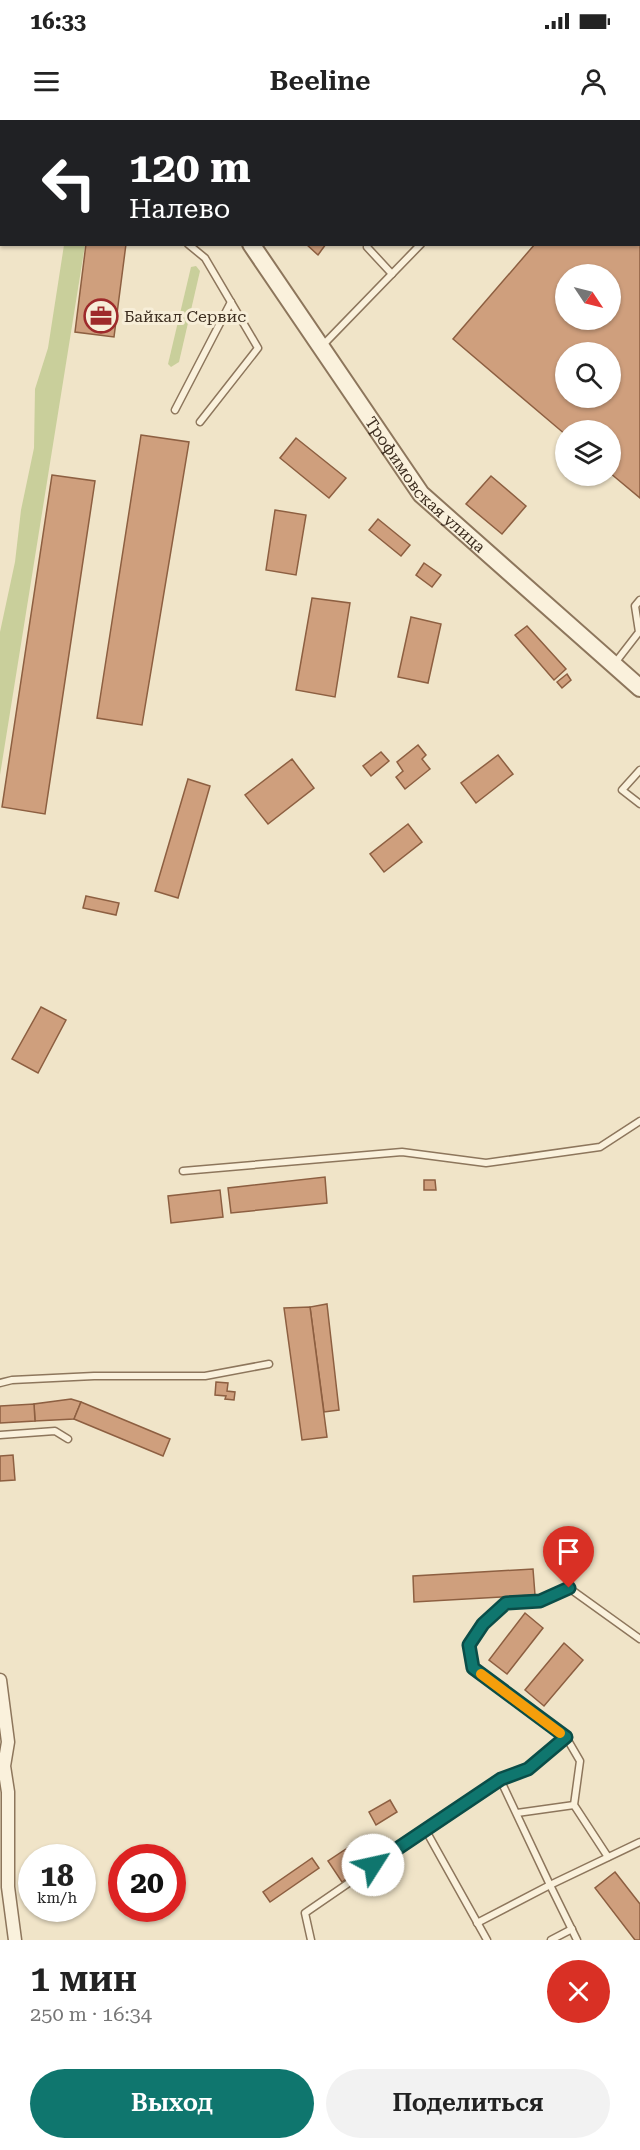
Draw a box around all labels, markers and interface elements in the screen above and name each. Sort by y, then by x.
text: 16:33 [30,9,86,34]
icon: menu [30,65,63,98]
text: Beeline [269,65,371,97]
icon: person [577,65,610,98]
text: 120 m [129,143,251,192]
icon: left [30,144,108,222]
text: Налево [129,193,230,225]
north arrow [555,264,621,330]
map controls [555,264,621,486]
office icon: Байкал Сервис [83,298,119,334]
place label: Байкал Сервис [124,307,246,326]
button: search [555,342,621,408]
street label: Трофимовская улица [361,413,489,557]
button: layers [555,420,621,486]
pin [543,1526,594,1588]
icon: arrive [552,1535,585,1568]
position arrow [341,1833,405,1897]
speed limit sign: 20 [108,1844,186,1922]
text: 18 [40,1858,74,1893]
text: km/h [37,1889,77,1907]
text: 1 мин [30,1958,137,2000]
button: close [547,1960,610,2023]
text: 250 m · 16:34 [30,2002,152,2026]
button: Выход [30,2069,314,2138]
button: Поделиться [326,2069,610,2138]

